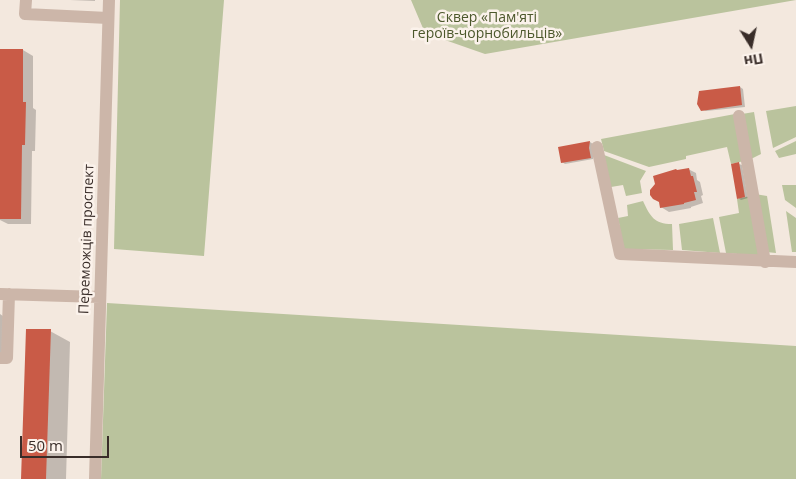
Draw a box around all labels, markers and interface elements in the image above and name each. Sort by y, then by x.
park label: Сквер «Пам'яті героїв-чорнобильців» [412,10,562,42]
north arrow [726,20,776,70]
text: Пн [742,49,765,71]
street label: Переможців проспект [76,164,98,314]
scale bar [22,426,111,458]
text: 50 m [28,435,63,455]

